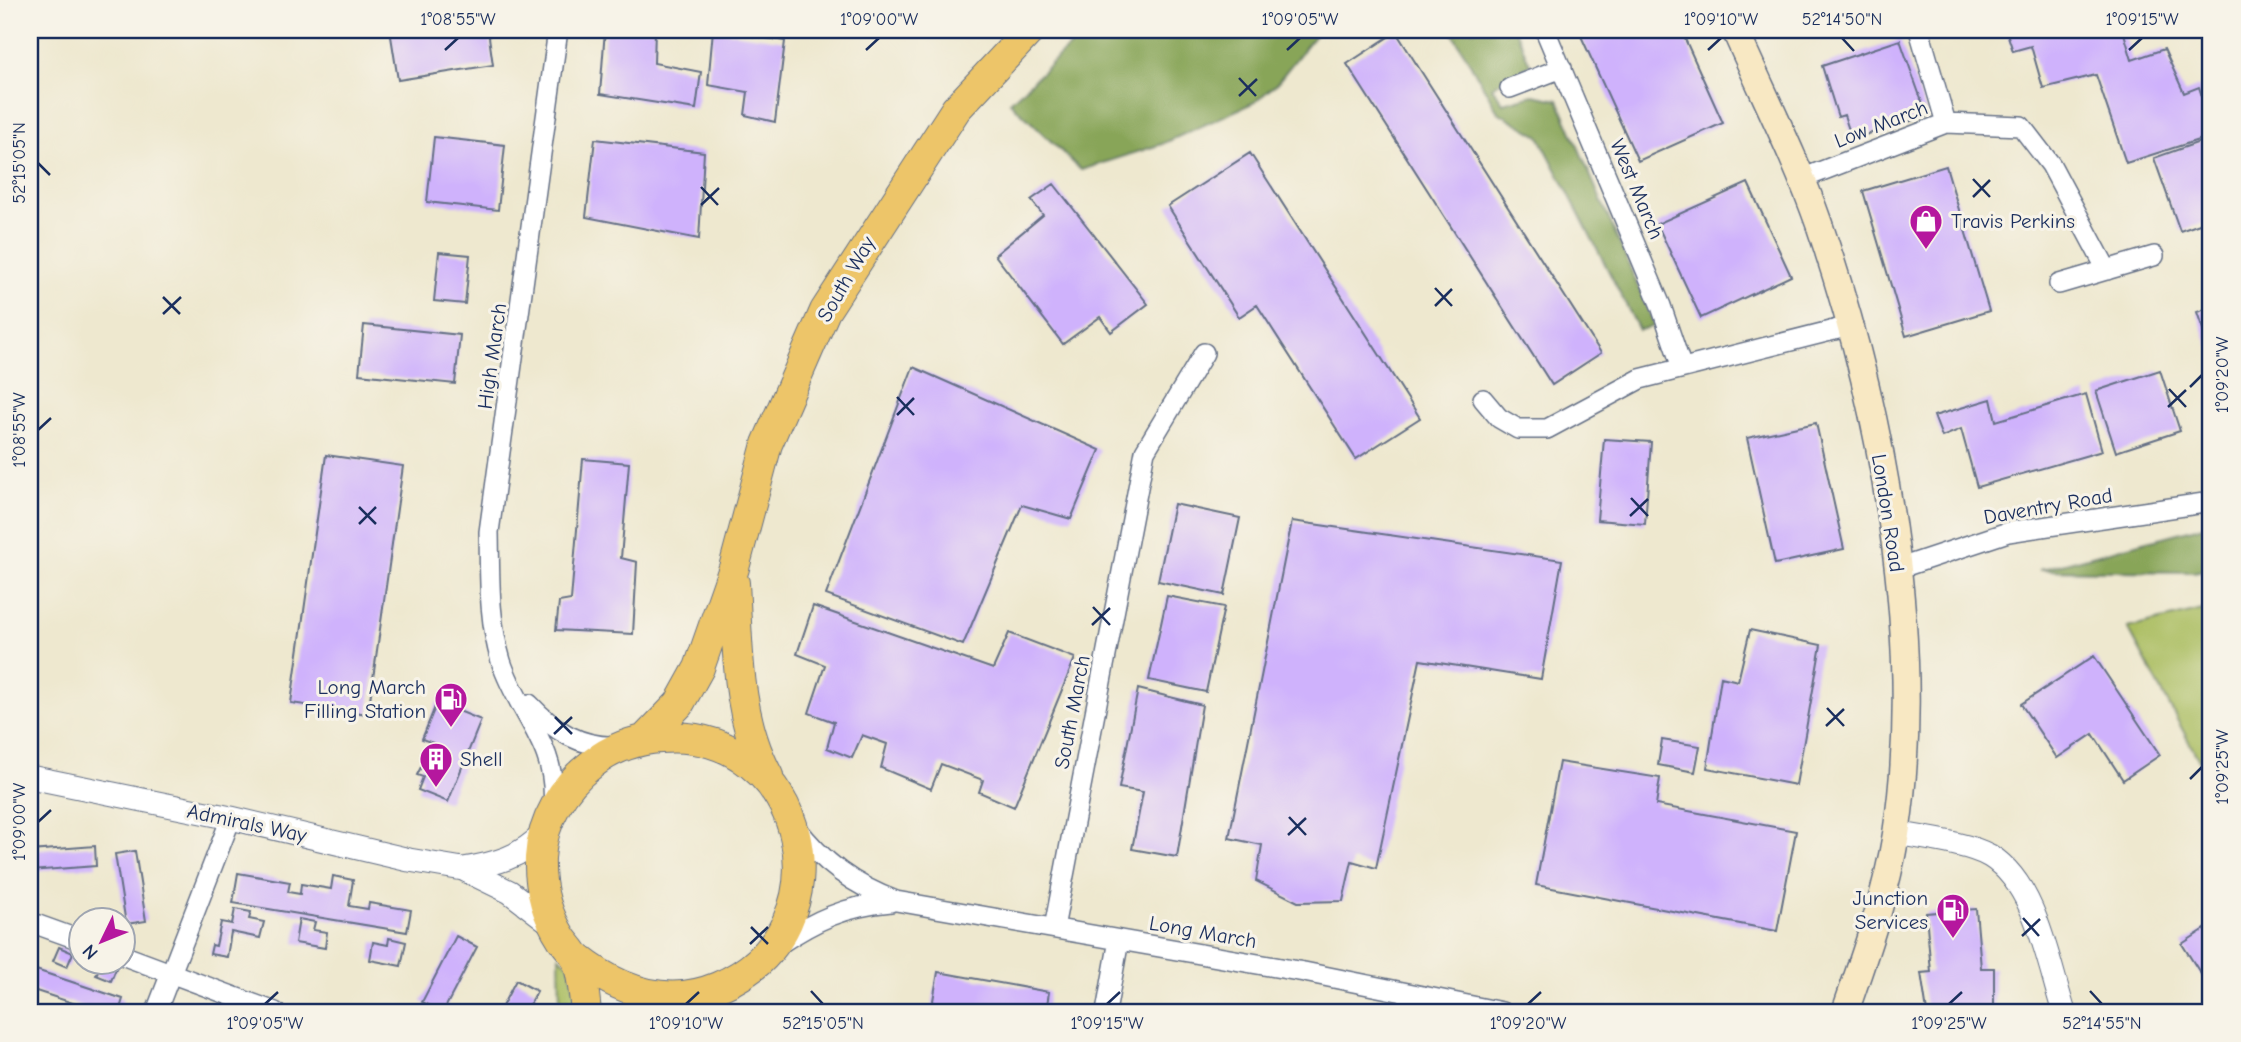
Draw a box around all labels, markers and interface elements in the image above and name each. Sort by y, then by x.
text: 1°08'55"W [420,9,496,30]
text: 1°09'00"W [840,9,918,30]
text: 1°09'05"W [1262,9,1339,30]
text: 1°09'10"W [1684,9,1759,30]
text: 52°14'50"N [1802,9,1882,30]
text: 1°09'15"W [2105,9,2179,30]
street label: Low March [1831,95,1931,153]
text: 52°15'05"N [9,122,30,204]
street label: West March [1605,135,1669,243]
shop icon: Travis Perkins [1907,202,1945,251]
place label: Travis Perkins [1951,209,2075,233]
street label: South Way [812,231,880,326]
street label: High March [473,301,511,411]
text: 1°09'20"W [2212,336,2233,413]
text: 1°08'55"W [9,392,30,468]
street label: London Road [1867,452,1909,574]
street label: Daventry Road [1982,483,2114,529]
street label: South March [1049,653,1095,771]
place label: Long March Filling Station [304,675,426,723]
fuel station icon: Long March Filling Station [432,680,470,729]
text: 1°09'25"W [2212,729,2233,805]
building icon: Shell [417,740,455,789]
place label: Shell [460,747,503,771]
text: 1°09'00"W [9,783,30,861]
street label: Admirals Way [185,799,310,848]
place label: Junction Services [1852,886,1928,934]
fuel station icon: Junction Services [1934,891,1972,940]
north arrow [66,906,136,976]
street label: Long March [1147,911,1259,953]
text: N [78,940,103,964]
text: 1°09'05"W [227,1013,304,1034]
text: 1°09'10"W [649,1013,724,1034]
text: 52°15'05"N [782,1013,864,1034]
text: 1°09'15"W [1070,1013,1144,1034]
text: 1°09'20"W [1490,1013,1567,1034]
text: 1°09'25"W [1911,1013,1987,1034]
text: 52°14'55"N [2062,1013,2142,1034]

